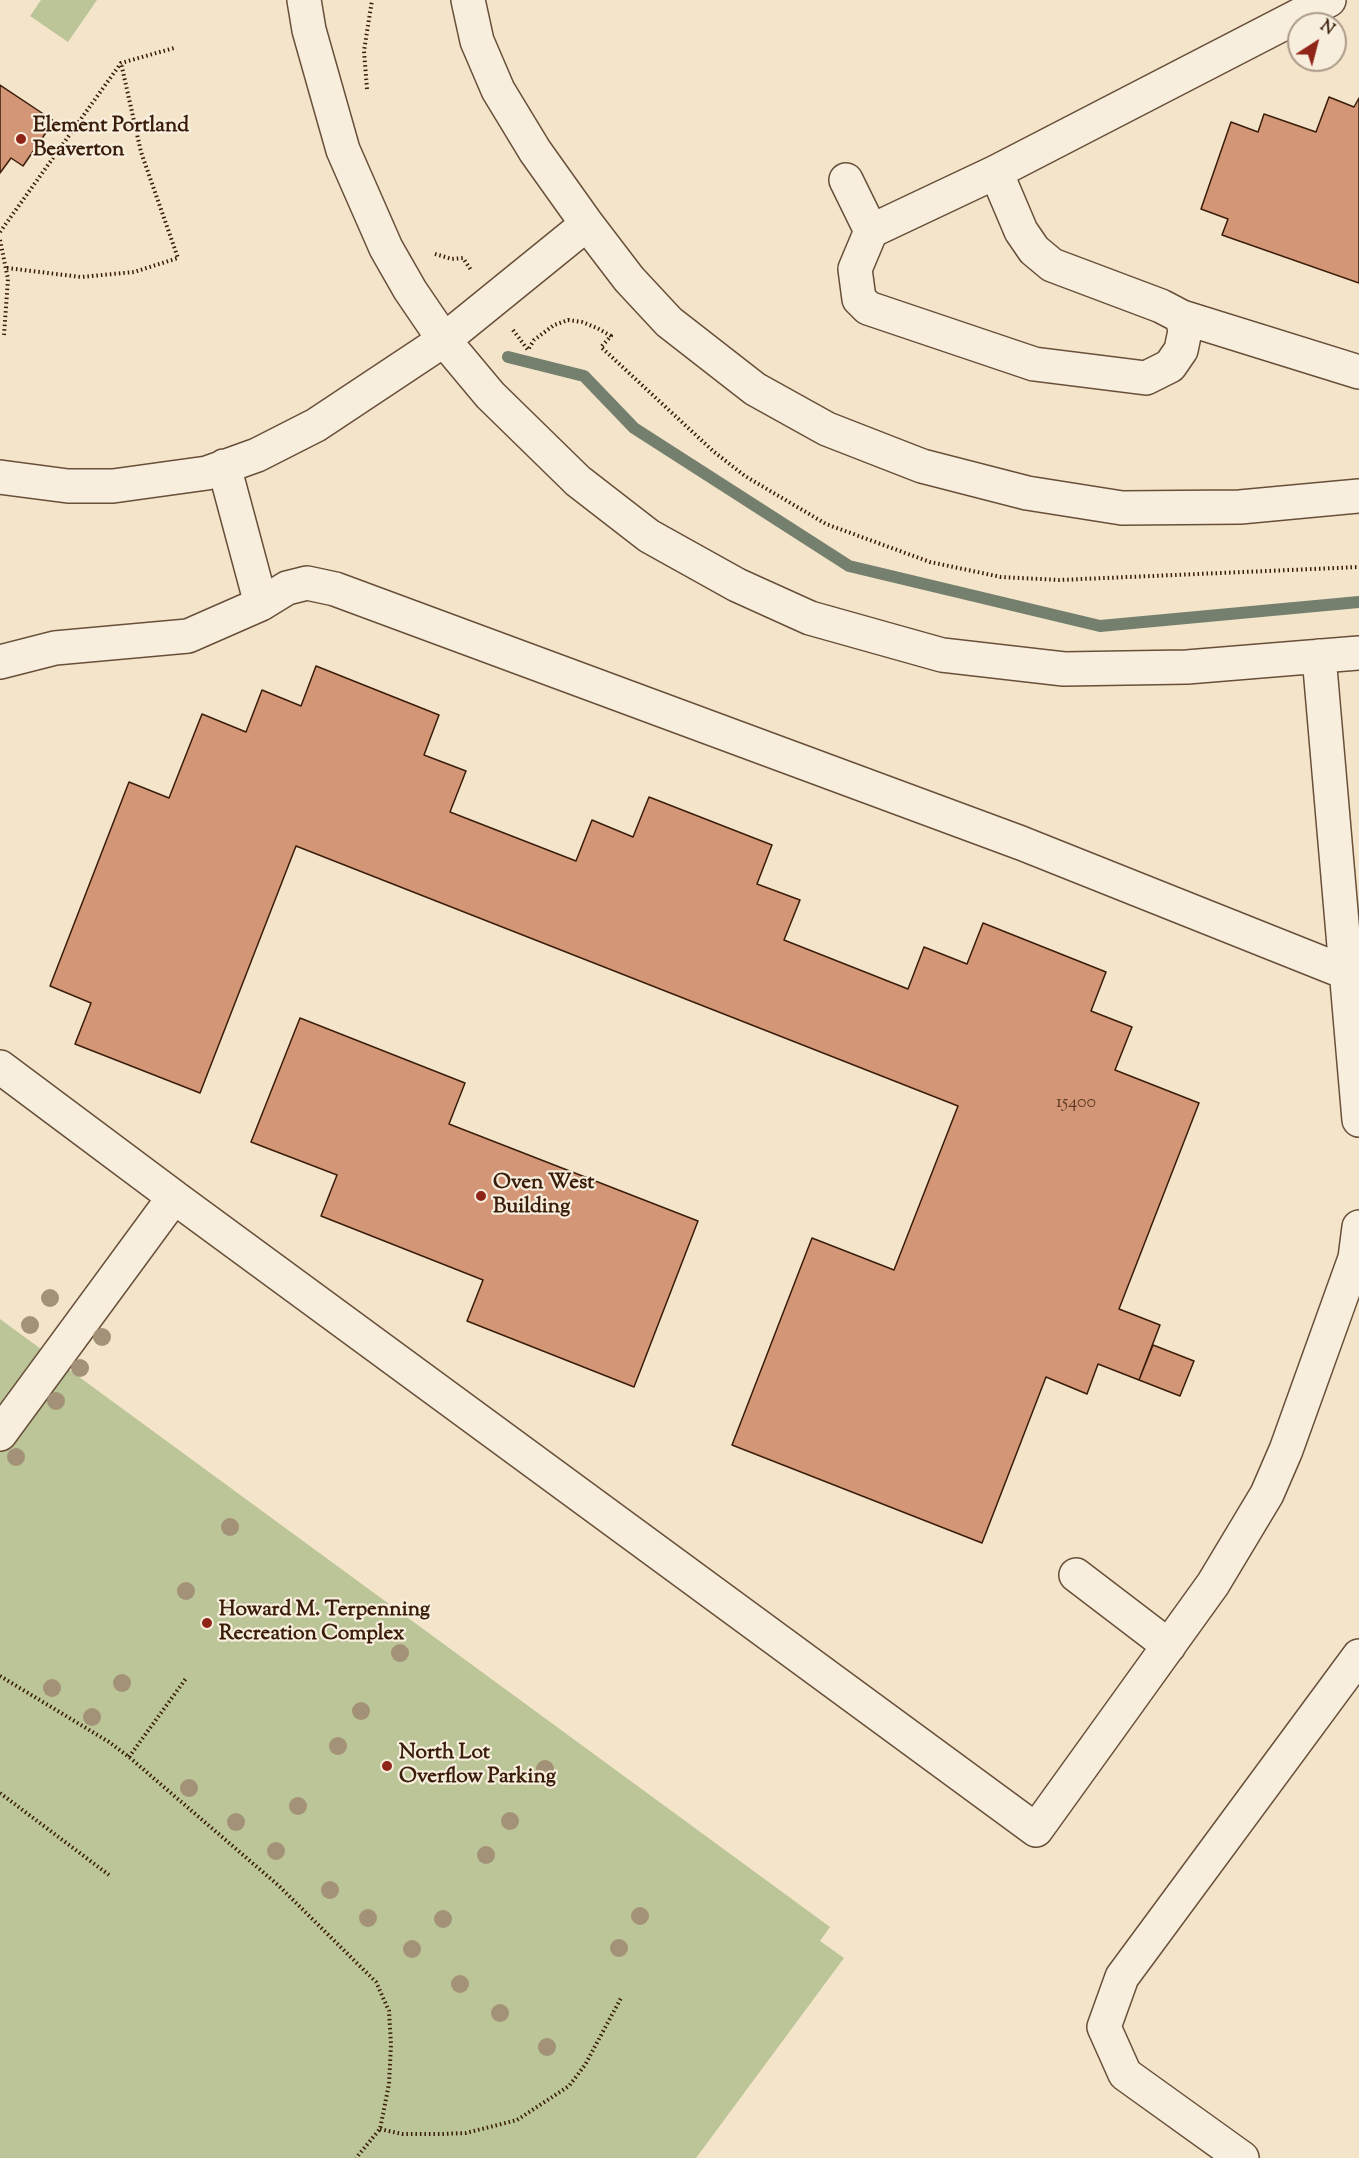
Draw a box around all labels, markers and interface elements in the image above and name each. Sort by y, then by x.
north arrow [1287,12,1347,72]
text: N [1315,16,1339,42]
place label: Element Portland Beaverton [33,114,189,164]
marker: Element Portland Beaverton [14,132,28,146]
house number: 15400 [1056,1093,1096,1115]
place label: Oven West Building [493,1171,594,1221]
marker: Oven West Building [474,1189,488,1203]
place label: Howard M. Terpenning Recreation Complex [219,1598,430,1648]
marker: Howard M. Terpenning Recreation Complex [200,1616,214,1630]
place label: North Lot Overflow Parking [399,1741,556,1791]
marker: North Lot Overflow Parking [380,1759,394,1773]

